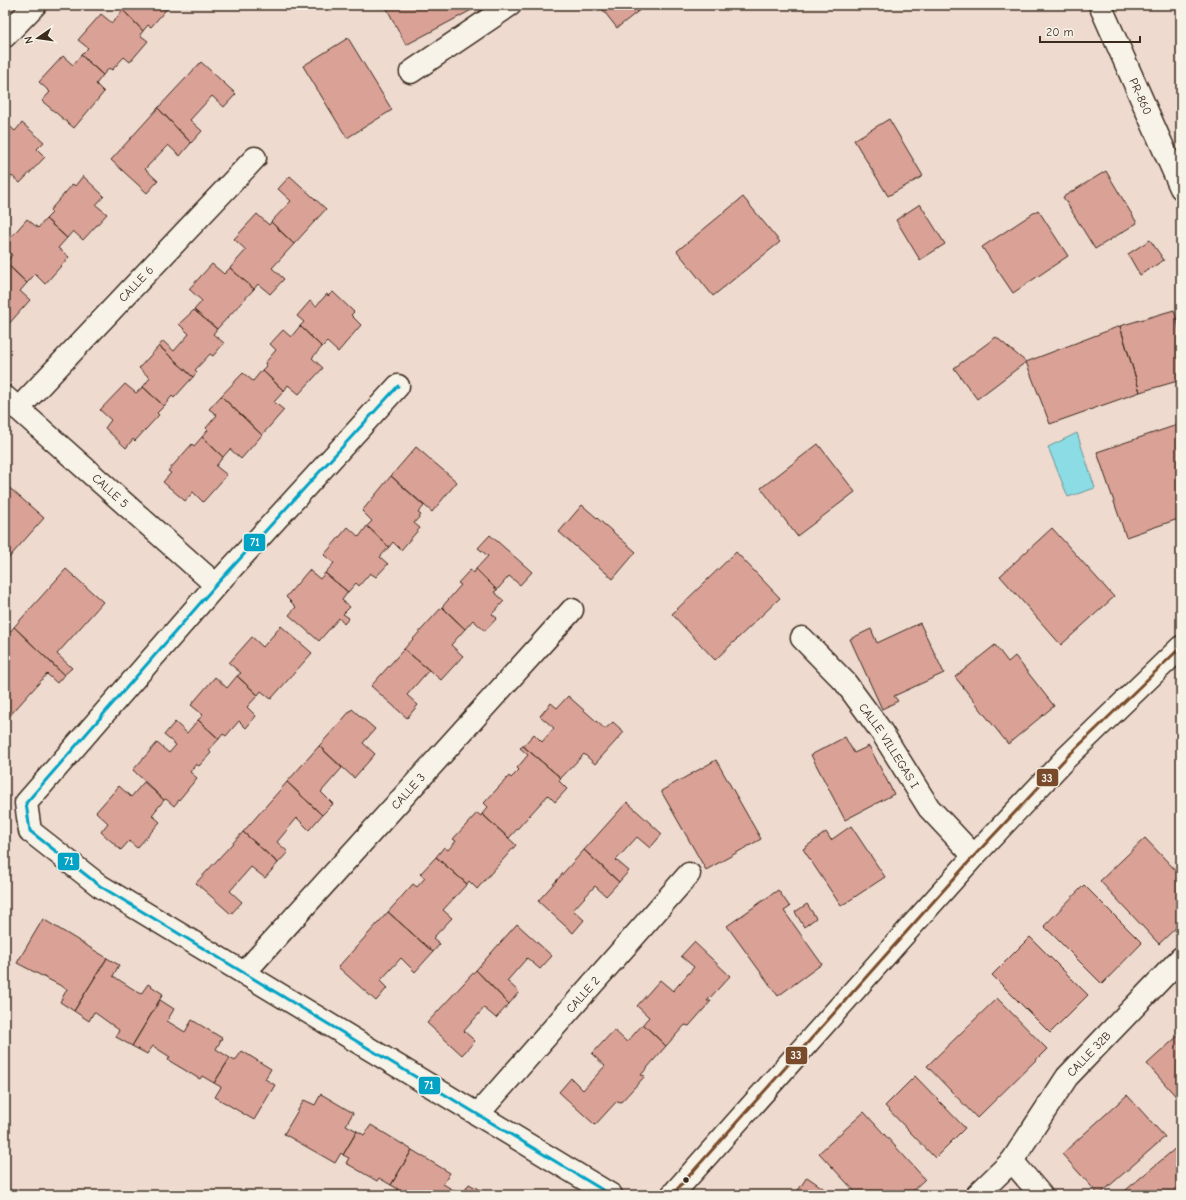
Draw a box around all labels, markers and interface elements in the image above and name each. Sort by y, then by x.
north arrow [18,18,58,58]
scale bar [1040,18,1140,44]
text: 20 m [1046,25,1074,39]
text: N [22,35,36,45]
street label: PR-860 [1126,76,1155,117]
street label: CALLE 6 [116,263,156,305]
street label: CALLE 5 [89,471,131,511]
line badge: 71 [243,533,266,552]
text: 71 [250,536,260,549]
street label: CALLE VILLEGAS I [856,700,922,791]
line badge: 33 [1036,768,1059,787]
street label: CALLE 3 [388,770,428,812]
text: 33 [1042,772,1052,785]
line badge: 71 [57,852,80,871]
text: 71 [64,855,74,868]
street label: CALLE 2 [563,973,603,1016]
street label: CALLE 32B [1064,1028,1114,1080]
line badge: 33 [785,1046,808,1065]
text: 33 [791,1049,801,1062]
line badge: 71 [418,1076,441,1095]
text: 71 [424,1079,434,1092]
unlabelled marker [681,1175,691,1185]

